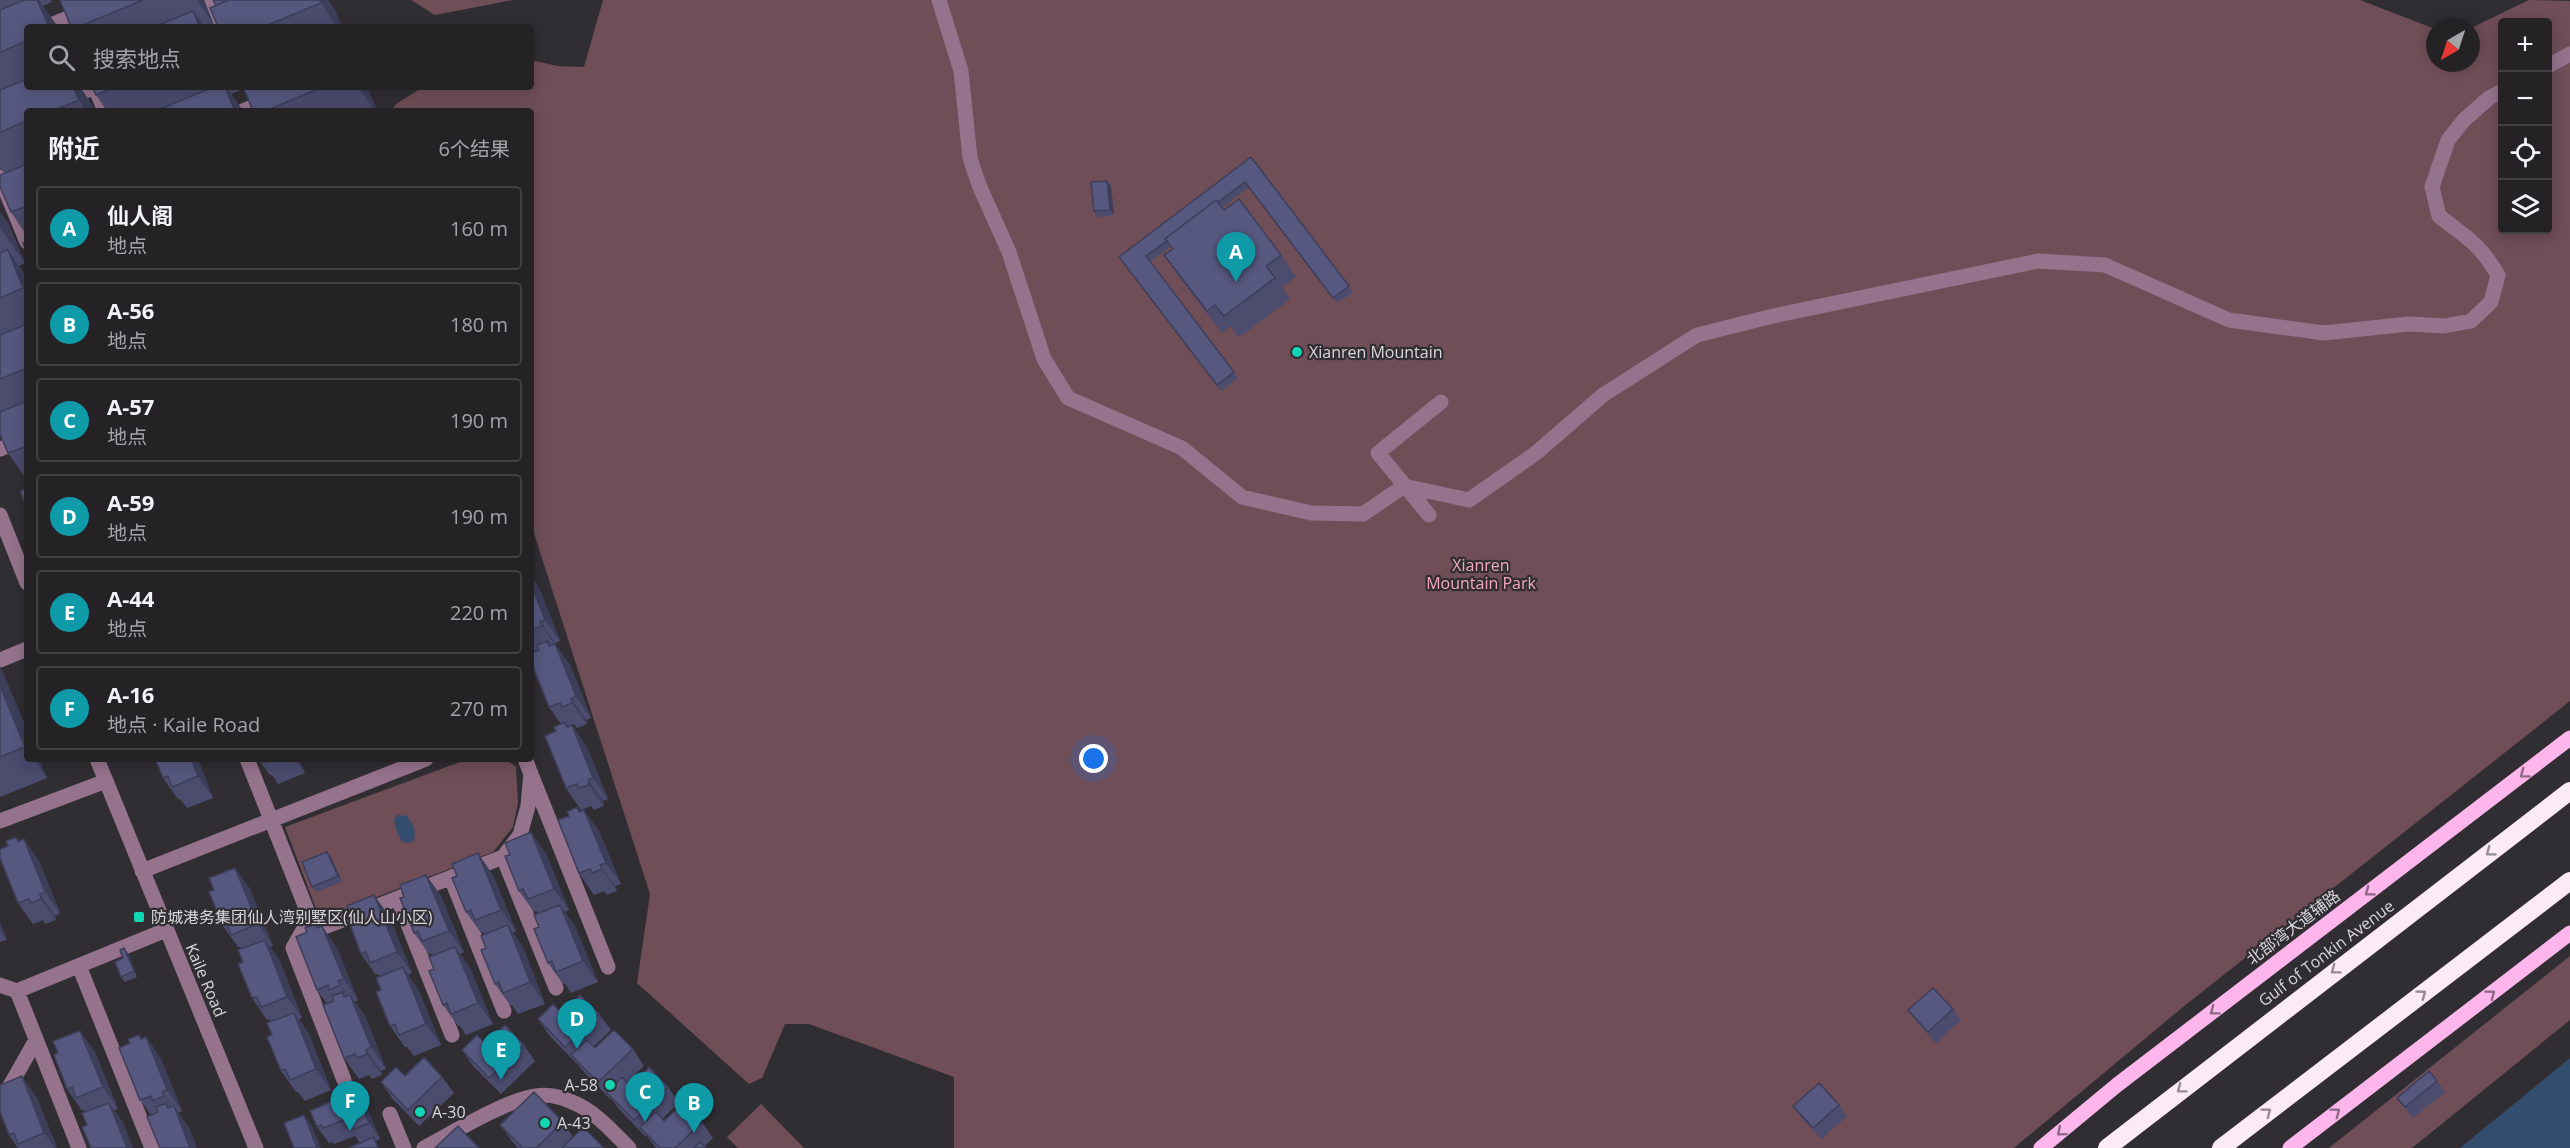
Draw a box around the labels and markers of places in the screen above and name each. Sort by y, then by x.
pin: A [1216,232,1256,282]
place label: Xianren Mountain [1309,341,1443,363]
marker: Xianren Mountain [1290,345,1304,359]
place label: 防城港务集团仙人湾别墅区(仙人山小区) [151,906,433,928]
marker: 防城港务集团仙人湾别墅区(仙人山小区) [132,910,146,924]
pin: D [558,1000,596,1049]
pin: E [482,1030,520,1080]
pin: C [626,1072,664,1122]
place label: A-58 [564,1074,598,1096]
marker: A-58 [603,1078,617,1092]
pin: F [330,1082,370,1131]
pin: B [674,1084,714,1133]
place label: A-30 [432,1101,466,1123]
marker: A-30 [413,1105,427,1119]
place label: A-43 [557,1112,591,1134]
marker: A-43 [538,1116,552,1130]

